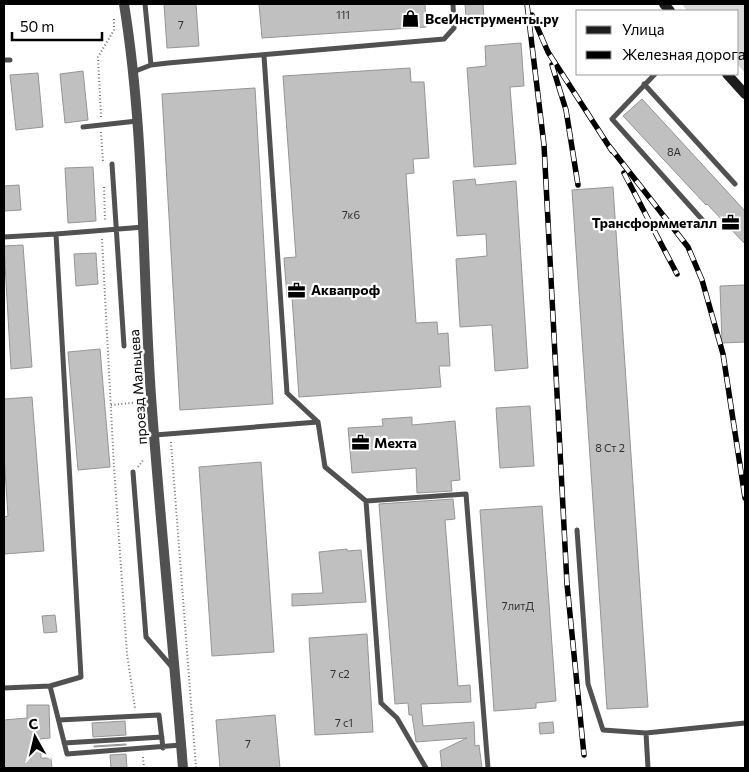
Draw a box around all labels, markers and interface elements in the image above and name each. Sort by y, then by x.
house number: 111 [336,8,350,21]
shop icon: ВсеИнструменты.ру [401,9,421,29]
scale bar [12,10,102,42]
place label: ВсеИнструменты.ру [425,10,559,27]
legend [576,10,739,75]
text: 50 m [20,17,54,35]
house number: 7 [178,18,184,31]
text: Улица [622,20,664,38]
text: Железная дорога [622,45,746,63]
house number: 8А [667,145,681,158]
house number: 7к6 [342,208,360,221]
office icon: Трансформметалл [721,213,741,233]
place label: Трансформметалл [592,214,717,231]
office icon: Аквапроф [287,280,307,300]
place label: Аквапроф [311,281,380,298]
street label: проезд Мальцева [125,329,150,445]
office icon: Мехта [350,433,370,453]
place label: Мехта [374,434,417,451]
house number: 8 Ст 2 [595,441,625,454]
house number: 7литД [502,599,535,612]
house number: 7 с2 [330,667,350,680]
north arrow [10,712,60,762]
text: С [27,715,39,733]
house number: 7 с1 [335,716,353,729]
house number: 7 [245,737,251,750]

